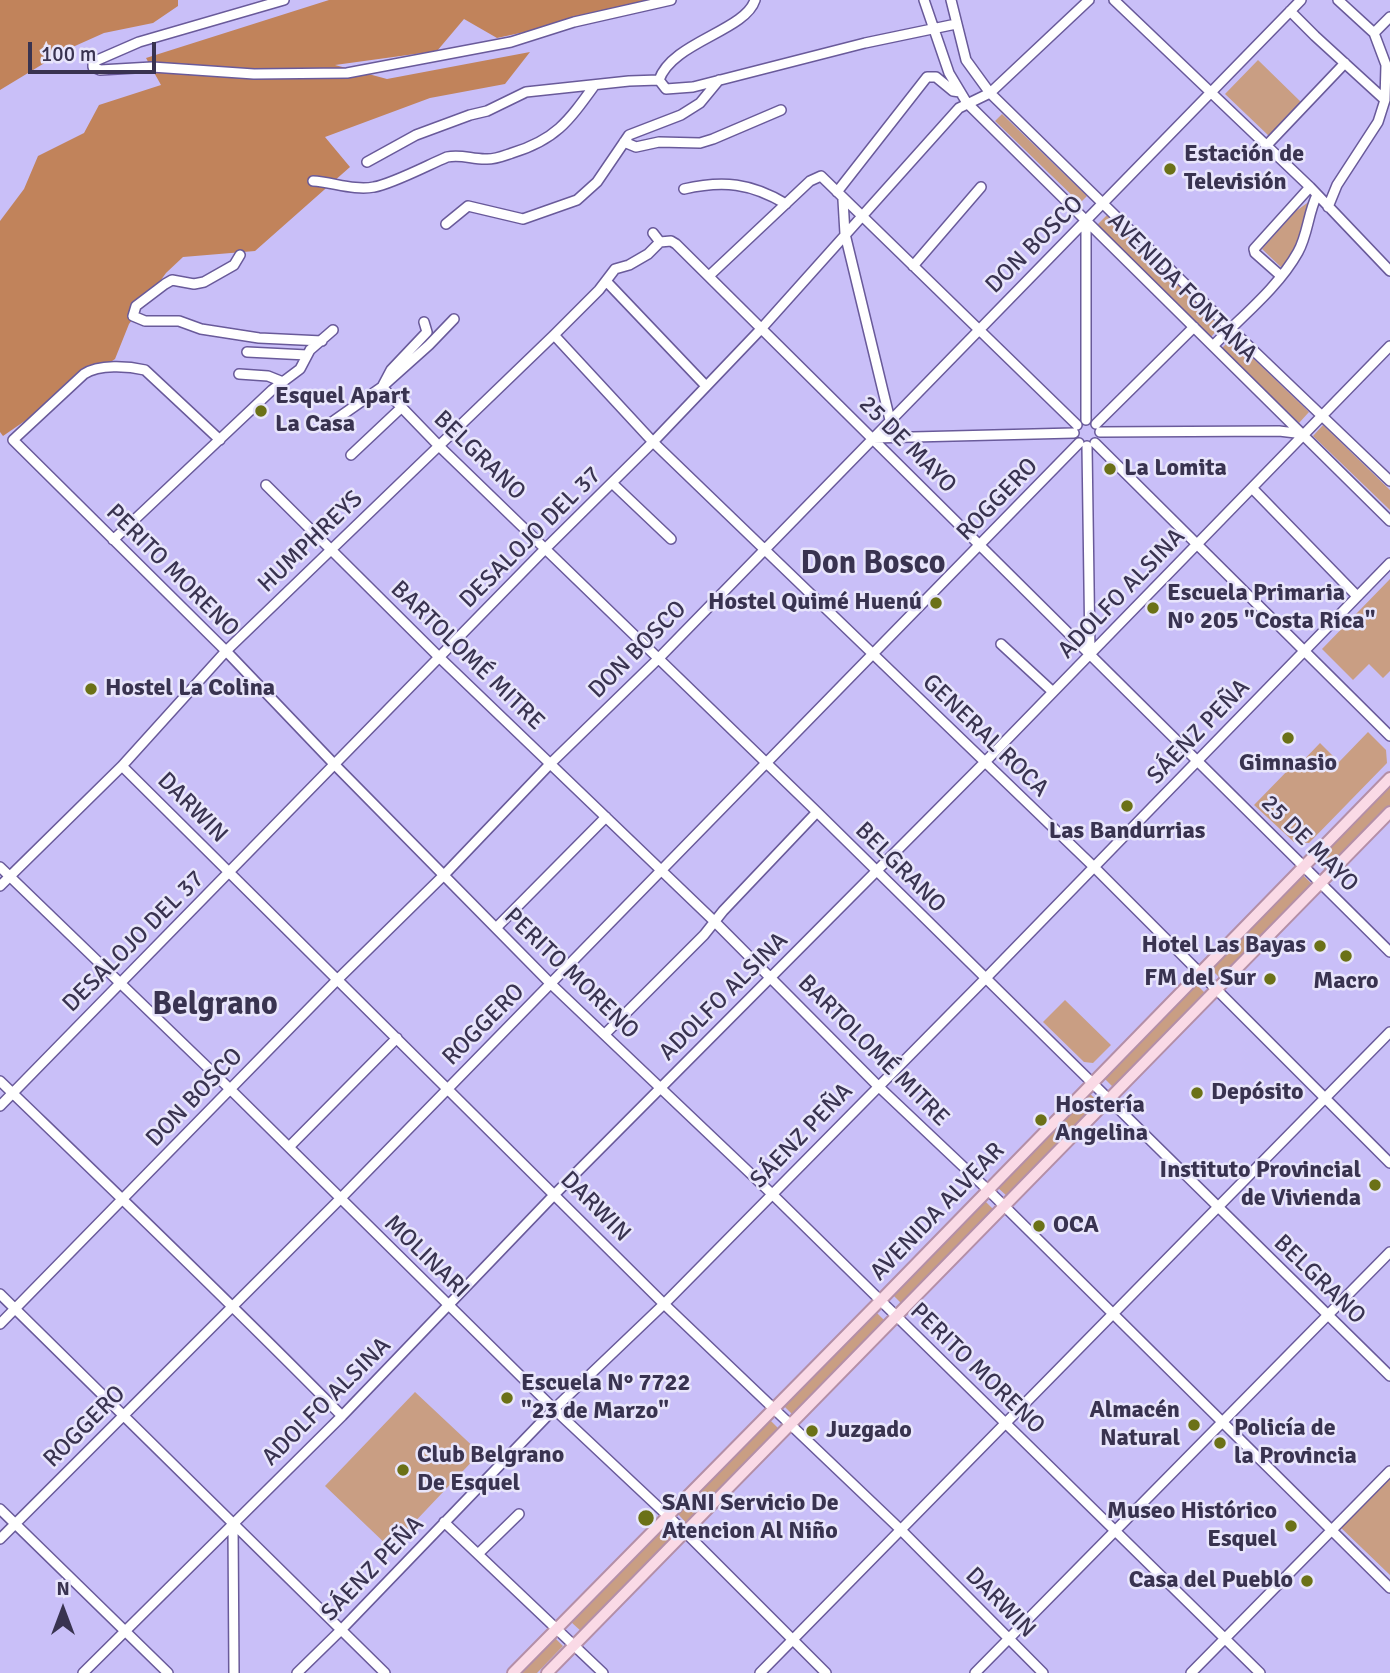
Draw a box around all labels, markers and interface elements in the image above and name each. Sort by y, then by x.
scale bar [32,28,159,72]
text: 100 m [41,41,96,67]
place label: Estación de Televisión [1184,141,1304,197]
marker: Estación de Televisión [1162,161,1178,177]
street label: DON BOSCO [980,190,1090,300]
street label: AVENIDA FONTANA [1101,207,1263,369]
place label: Esquel Apart La Casa [275,383,410,439]
street label: 25 DE MAYO [852,390,962,500]
marker: Esquel Apart La Casa [253,403,269,419]
street label: BELGRANO [427,405,531,507]
street label: ROGGERO [951,453,1045,547]
place label: La Lomita [1124,455,1227,483]
street label: DESALOJO DEL 37 [454,461,608,615]
marker: La Lomita [1102,461,1118,477]
street label: HUMPHREYS [253,485,369,599]
street label: PERITO MORENO [100,499,244,643]
street label: ADOLFO ALSINA [1053,523,1191,665]
district label: Don Bosco [801,546,945,584]
street label: BARTOLOMÉ MITRE [384,575,550,737]
place label: Escuela Primaria Nº 205 "Costa Rica" [1167,580,1375,636]
place label: Hostel Quimé Huenú [708,589,922,617]
street label: DON BOSCO [583,595,693,705]
marker: Hostel Quimé Huenú [928,595,944,611]
marker: Escuela Primaria Nº 205 "Costa Rica" [1145,600,1161,616]
street label: GENERAL ROCA [916,668,1054,804]
street label: SÁENZ PEÑA [1142,673,1256,791]
place label: Hostel La Colina [105,675,275,703]
marker: Hostel La Colina [83,681,99,697]
marker: Gimnasio [1280,730,1296,746]
place label: Gimnasio [1239,750,1337,778]
street label: DARWIN [151,767,233,849]
street label: 25 DE MAYO [1254,789,1364,899]
marker: Las Bandurrias [1119,798,1135,814]
street label: BELGRANO [849,817,951,919]
place label: Las Bandurrias [1049,818,1205,846]
street label: DESALOJO DEL 37 [57,865,211,1019]
street label: PERITO MORENO [498,902,644,1046]
street label: ADOLFO ALSINA [654,927,794,1067]
place label: Hotel Las Bayas [1141,932,1306,960]
marker: Hotel Las Bayas [1312,938,1328,954]
marker: Macro [1338,948,1354,964]
place label: FM del Sur [1144,965,1256,993]
place label: Macro [1313,968,1379,996]
street label: BARTOLOMÉ MITRE [791,969,955,1133]
marker: FM del Sur [1262,971,1278,987]
street label: ROGGERO [437,978,531,1072]
district label: Belgrano [152,987,278,1025]
street label: DON BOSCO [141,1043,249,1153]
street label: SÁENZ PEÑA [745,1077,859,1195]
place label: Depósito [1211,1079,1303,1107]
marker: Depósito [1189,1085,1205,1101]
place label: Hostería Angelina [1055,1092,1148,1148]
marker: Hostería Angelina [1033,1112,1049,1128]
street label: AVENIDA ALVEAR [865,1137,1011,1287]
place label: Instituto Provincial de Vivienda [1160,1157,1361,1213]
street label: DARWIN [554,1166,636,1248]
marker: Instituto Provincial de Vivienda [1367,1177,1383,1193]
street label: MOLINARI [378,1209,474,1305]
place label: OCA [1053,1212,1099,1240]
marker: OCA [1031,1218,1047,1234]
street label: BELGRANO [1267,1229,1371,1331]
street label: PERITO MORENO [904,1297,1050,1441]
street label: ADOLFO ALSINA [257,1332,397,1472]
place label: Escuela N° 7722 "23 de Marzo" [521,1370,690,1426]
street label: ROGGERO [38,1380,132,1474]
marker: Escuela N° 7722 "23 de Marzo" [499,1390,515,1406]
place label: Almacén Natural [1090,1397,1180,1453]
place label: Policía de la Provincia [1234,1415,1357,1471]
place label: Juzgado [826,1417,912,1445]
marker: Almacén Natural [1186,1417,1202,1433]
marker: Juzgado [804,1423,820,1439]
marker: Policía de la Provincia [1212,1435,1228,1451]
place label: Club Belgrano De Esquel [417,1442,564,1498]
marker: Club Belgrano De Esquel [395,1462,411,1478]
place label: SANI Servicio De Atencion Al Niño [662,1490,839,1546]
place label: Museo Histórico Esquel [1107,1498,1277,1554]
marker: SANI Servicio De Atencion Al Niño [636,1508,656,1528]
street label: SÁENZ PEÑA [316,1510,430,1628]
marker: Museo Histórico Esquel [1283,1518,1299,1534]
street label: DARWIN [959,1562,1041,1644]
place label: Casa del Pueblo [1129,1567,1293,1595]
marker: Casa del Pueblo [1299,1573,1315,1589]
north arrow [28,1575,98,1645]
text: N [56,1577,70,1601]

